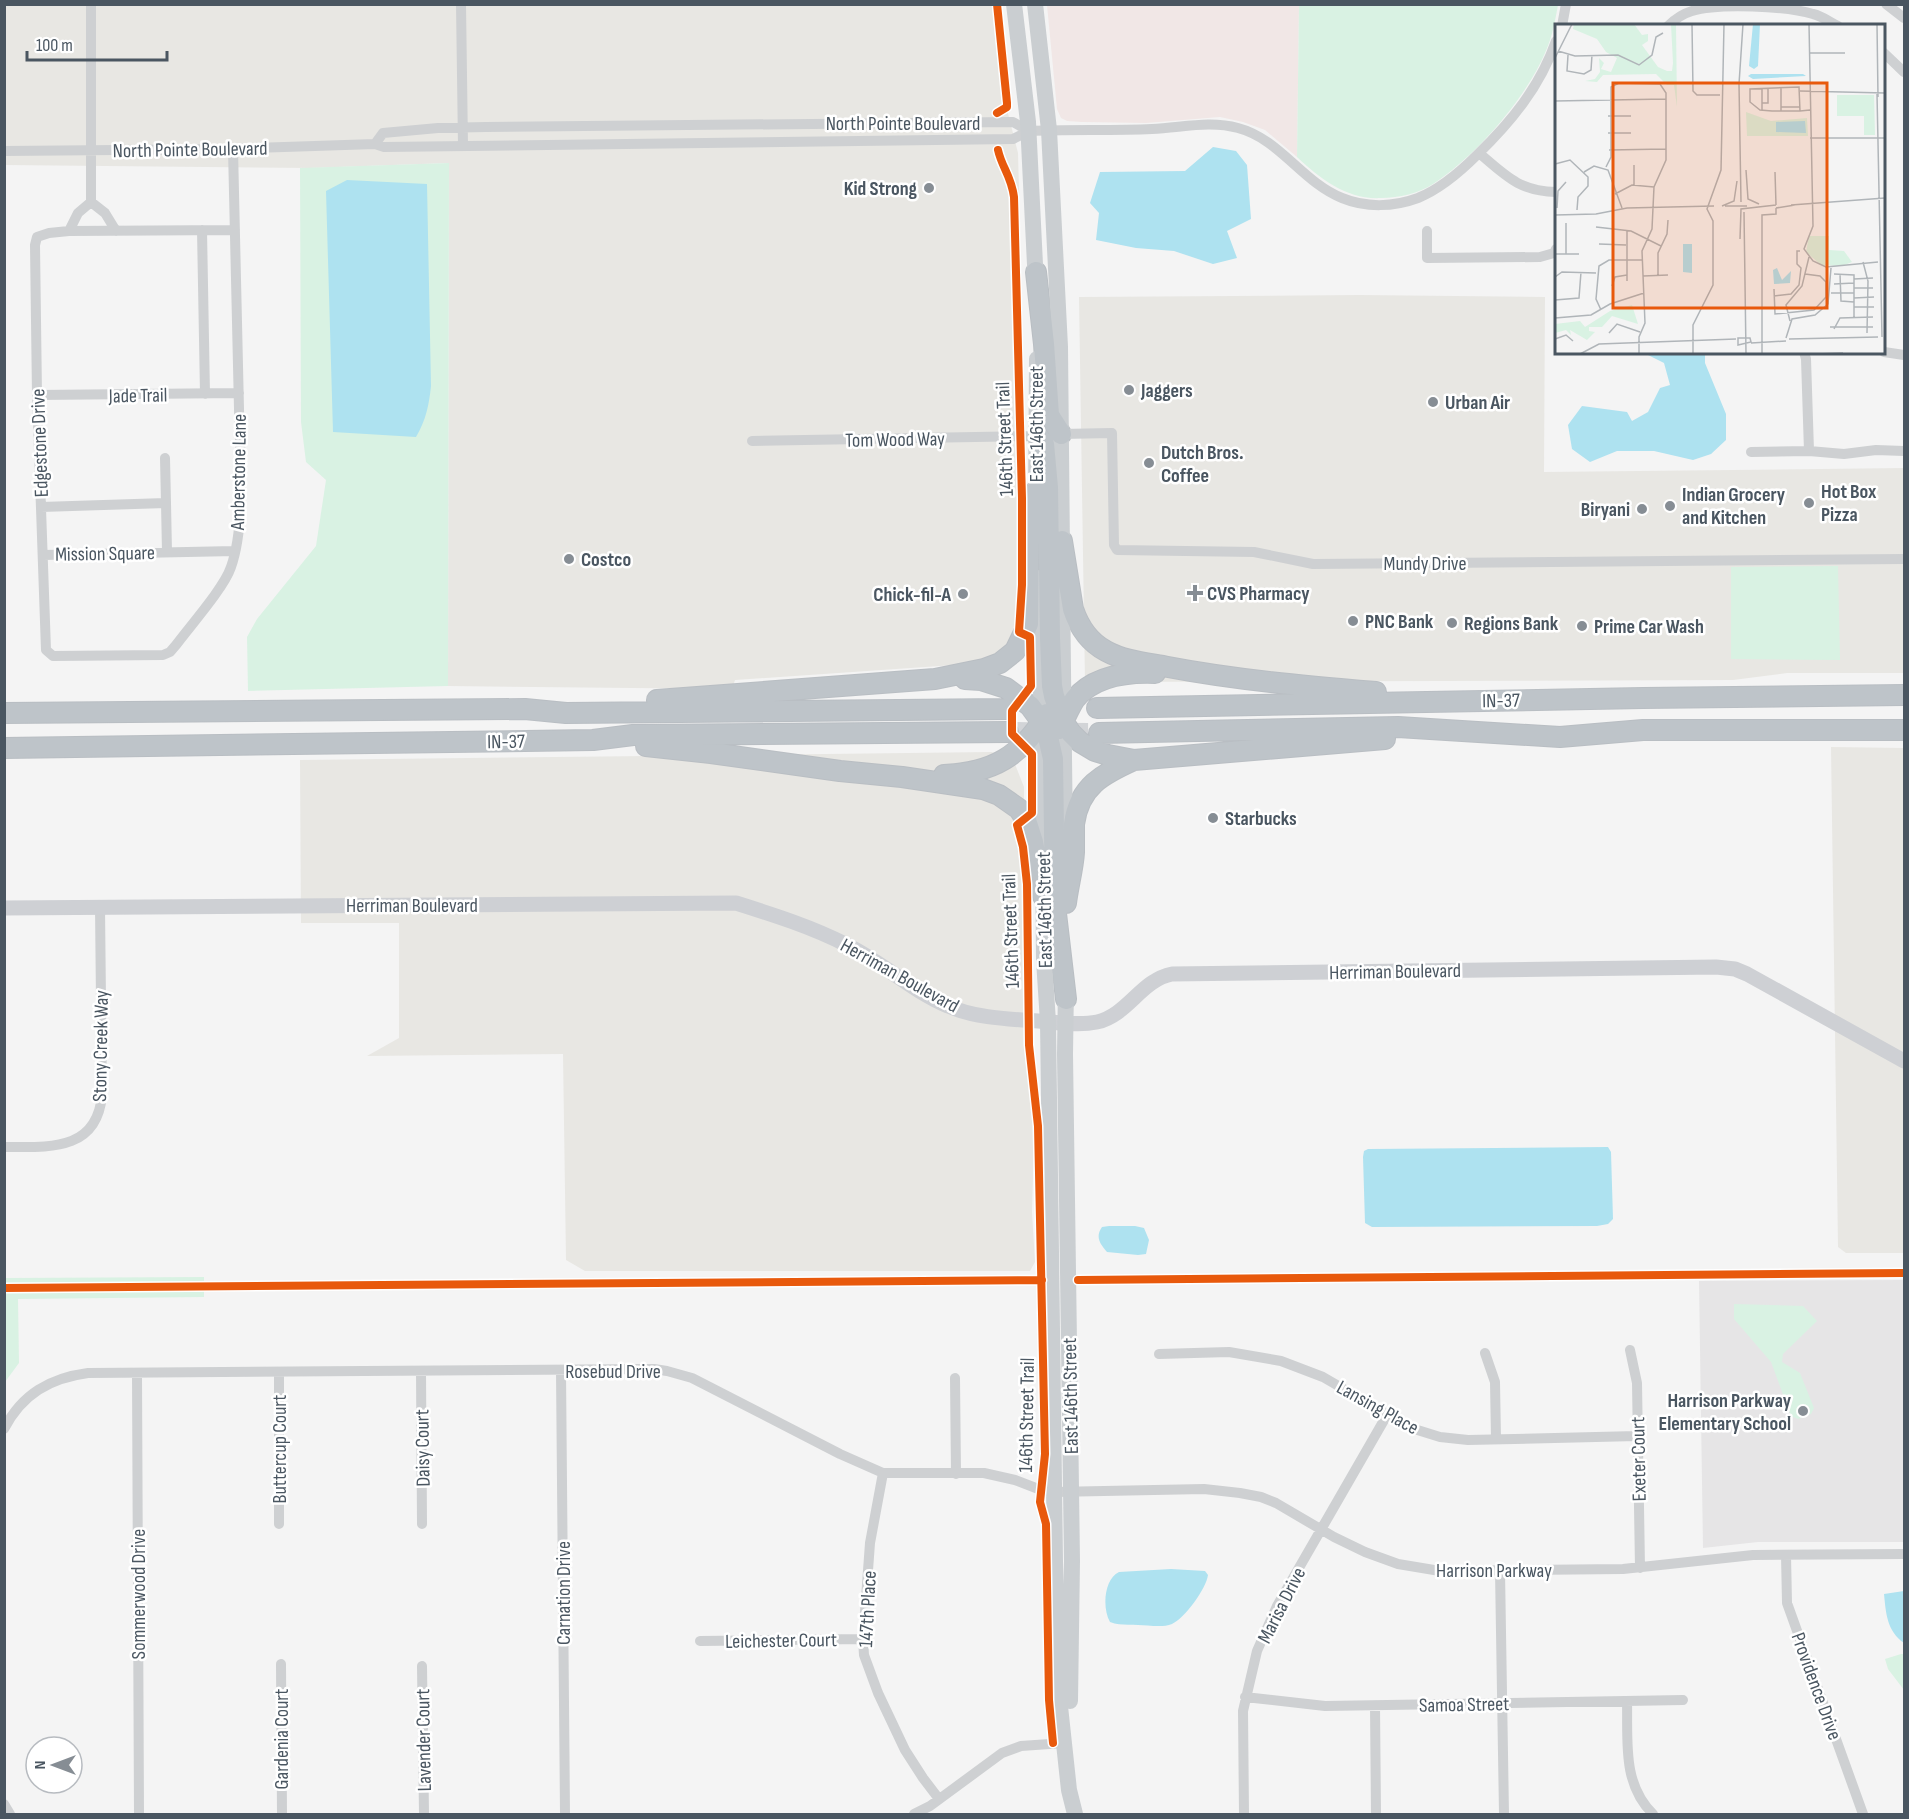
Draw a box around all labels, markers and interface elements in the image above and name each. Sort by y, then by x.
scale bar [27,24,166,62]
inset map [1555,24,1885,354]
text: 100 m [36,35,73,56]
street label: North Pointe Boulevard [826,112,980,136]
street label: North Pointe Boulevard [112,137,268,163]
place label: Kid Strong [844,177,918,201]
marker: Kid Strong [922,181,936,195]
street label: East 146th Street [1025,366,1049,482]
place label: Jaggers [1140,379,1193,403]
street label: 146th Street Trail [991,381,1019,497]
street label: Jade Trail [108,383,168,409]
marker: Jaggers [1122,383,1136,397]
street label: Edgestone Drive [26,388,54,498]
place label: Urban Air [1445,391,1510,415]
marker: Urban Air [1426,395,1440,409]
street label: Amberstone Lane [226,414,252,531]
street label: Tom Wood Way [845,427,945,453]
place label: Dutch Bros. Coffee [1161,441,1244,488]
marker: Dutch Bros. Coffee [1142,456,1156,470]
place label: Hot Box Pizza [1821,480,1877,527]
place label: Indian Grocery and Kitchen [1682,483,1786,530]
marker: Hot Box Pizza [1802,496,1816,510]
place label: Biryani [1581,498,1630,522]
marker: Indian Grocery and Kitchen [1663,499,1677,513]
marker: Biryani [1635,502,1649,516]
street label: Mission Square [55,541,155,567]
place label: Costco [581,548,631,572]
marker: Costco [562,552,576,566]
street label: Mundy Drive [1384,552,1466,576]
place label: CVS Pharmacy [1207,582,1310,606]
place label: Chick-fil-A [873,583,951,607]
marker: CVS Pharmacy [1188,586,1202,600]
marker: Chick-fil-A [956,587,970,601]
place label: PNC Bank [1365,610,1434,634]
place label: Regions Bank [1464,612,1559,636]
marker: PNC Bank [1346,614,1360,628]
place label: Prime Car Wash [1594,615,1704,639]
marker: Regions Bank [1445,616,1459,630]
marker: Prime Car Wash [1575,619,1589,633]
street label: IN-37 [1482,689,1520,713]
street label: IN-37 [487,730,525,754]
place label: Starbucks [1225,807,1297,831]
marker: Starbucks [1206,811,1220,825]
street label: East 146th Street [1032,852,1058,968]
street label: 146th Street Trail [997,873,1025,989]
street label: Herriman Boulevard [346,894,478,918]
street label: Herriman Boulevard [836,933,963,1018]
street label: Herriman Boulevard [1329,959,1461,985]
street label: Stony Creek Way [88,990,114,1102]
street label: East 146th Street [1058,1338,1084,1454]
street label: 146th Street Trail [1014,1358,1040,1472]
street label: Rosebud Drive [565,1360,661,1384]
street label: Lansing Place [1332,1376,1423,1440]
place label: Harrison Parkway Elementary School [1658,1389,1792,1436]
street label: Buttercup Court [268,1395,292,1503]
marker: Harrison Parkway Elementary School [1796,1404,1810,1418]
street label: Daisy Court [410,1409,436,1487]
street label: Exeter Court [1626,1417,1652,1501]
street label: Sommerwood Drive [127,1529,151,1659]
street label: Carnation Drive [552,1541,576,1645]
street label: Harrison Parkway [1436,1559,1552,1583]
street label: Marisa Drive [1253,1563,1311,1647]
street label: 147th Place [854,1570,882,1648]
street label: Leichester Court [725,1628,837,1654]
street label: Providence Drive [1786,1629,1847,1743]
street label: Lavender Court [411,1688,437,1792]
street label: Gardenia Court [270,1689,294,1789]
street label: Samoa Street [1419,1692,1509,1718]
north arrow [24,1735,84,1795]
text: N [31,1761,50,1769]

